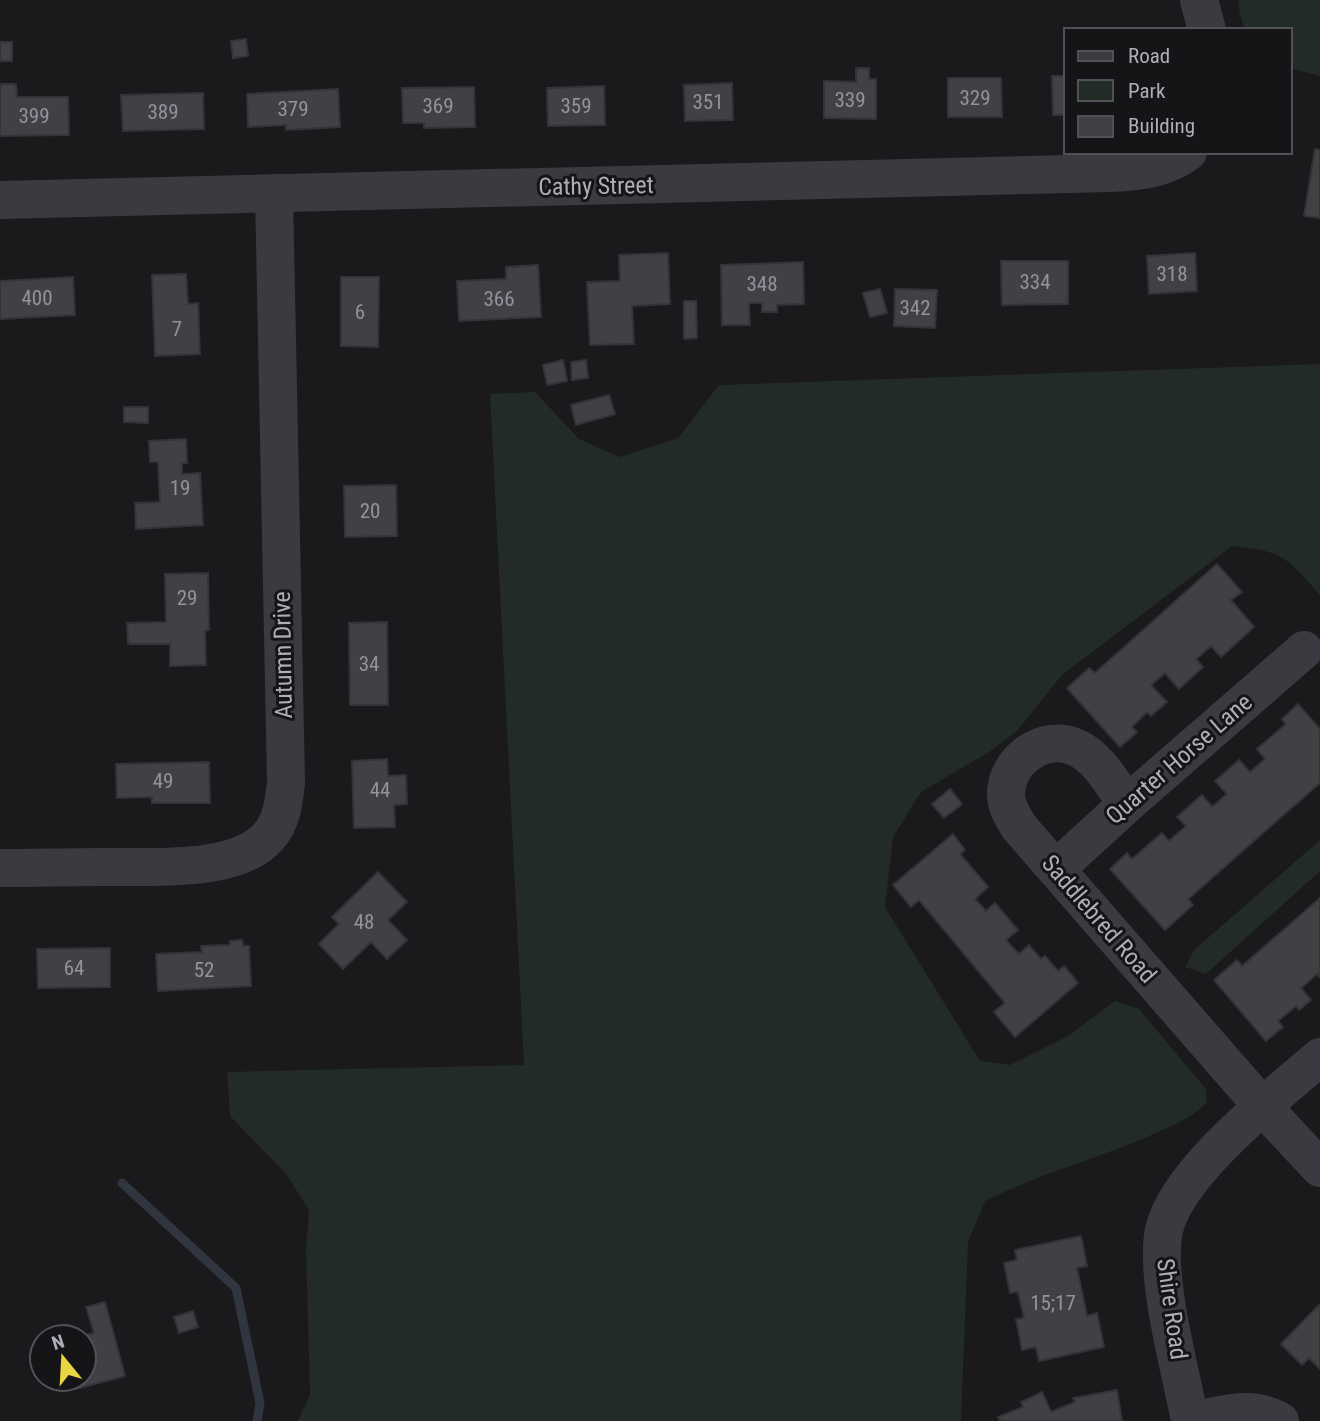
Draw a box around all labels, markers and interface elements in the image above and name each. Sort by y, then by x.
legend [1064,28,1292,154]
text: Road [1128,44,1170,68]
text: Park [1128,79,1166,103]
house number: 329 [959,86,991,110]
house number: 339 [834,88,866,112]
house number: 351 [692,90,724,114]
house number: 369 [422,94,454,118]
house number: 359 [560,94,592,118]
house number: 379 [277,97,309,121]
house number: 389 [147,100,179,124]
house number: 399 [18,104,50,128]
text: Building [1128,114,1195,138]
street label: Cathy Street [538,171,654,201]
house number: 318 [1156,262,1188,286]
house number: 334 [1019,270,1051,294]
house number: 348 [746,272,778,296]
house number: 400 [21,286,53,310]
house number: 366 [483,287,515,311]
house number: 342 [899,296,931,320]
house number: 6 [355,300,365,324]
house number: 7 [172,317,182,341]
house number: 19 [170,476,190,500]
house number: 20 [360,499,380,523]
house number: 29 [177,586,197,610]
street label: Autumn Drive [268,591,298,719]
house number: 34 [359,652,379,676]
street label: Quarter Horse Lane [1100,688,1258,830]
house number: 49 [153,769,173,793]
house number: 44 [370,778,390,802]
street label: Saddlebred Road [1036,849,1162,989]
house number: 48 [354,910,374,934]
house number: 64 [64,956,84,980]
house number: 52 [194,958,214,982]
street label: Shire Road [1151,1257,1193,1361]
house number: 15;17 [1030,1291,1076,1315]
north arrow [28,1323,98,1393]
text: N [49,1330,67,1355]

